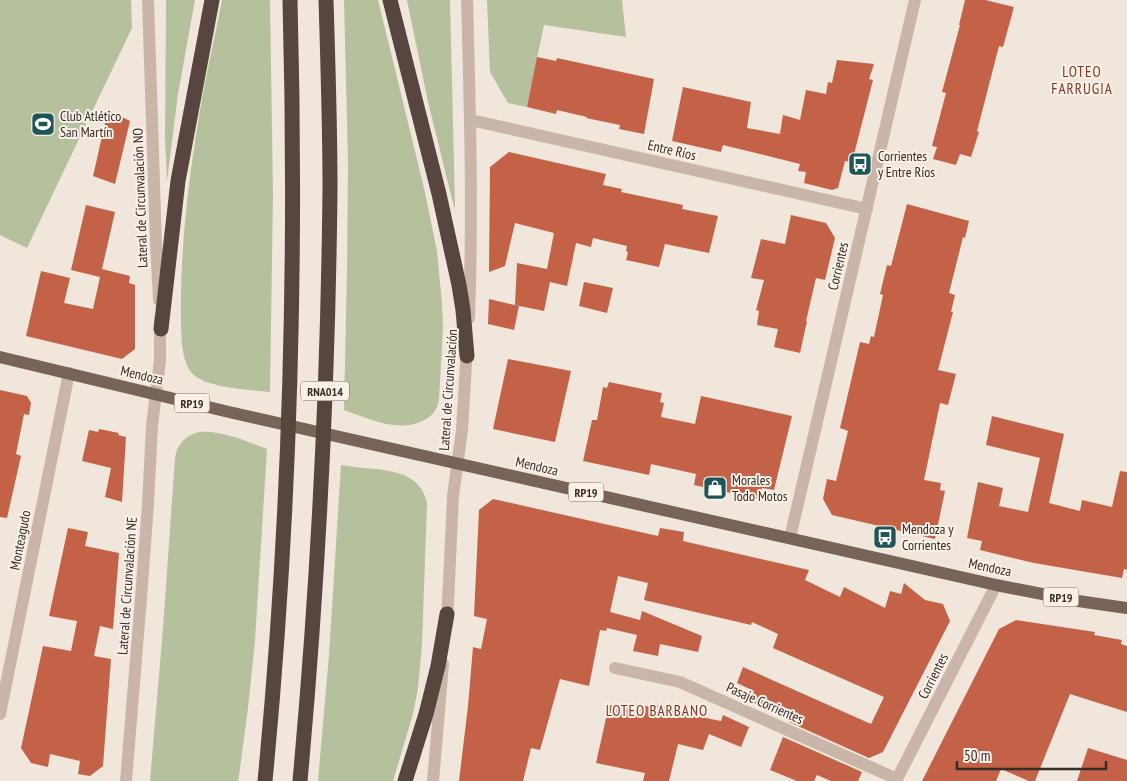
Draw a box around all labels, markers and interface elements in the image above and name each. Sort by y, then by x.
district label: LOTEO FARRUGIA [1051,62,1113,98]
place label: Club Atlético San Martín [60,107,121,141]
sports icon: Club Atlético San Martín [30,111,56,137]
street label: Lateral de Circunvalación NO [129,127,151,268]
street label: Entre Ríos [646,136,698,164]
place label: Corrientes y Entre Ríos [878,147,935,181]
bus stop icon: Corrientes y Entre Ríos [847,151,873,177]
street label: Corrientes [824,240,852,292]
street label: Lateral de Circunvalación [435,329,461,451]
street label: Mendoza [119,361,165,389]
road number: RNA014 [301,382,349,401]
road number: RP19 [174,393,210,412]
street label: Mendoza [514,452,560,480]
place label: Morales Todo Motos [732,471,788,505]
shop icon: Morales Todo Motos [702,475,728,501]
road number: RP19 [568,482,604,502]
street label: Monteagudo [5,509,35,571]
street label: Lateral de Circunvalación NE [113,516,141,656]
place label: Mendoza y Corrientes [902,520,954,554]
bus stop icon: Mendoza y Corrientes [872,524,898,550]
street label: Mendoza [967,554,1013,580]
road number: RP19 [1044,588,1078,606]
street label: Corrientes [914,650,952,702]
street label: Pasaje Corrientes [724,678,807,728]
district label: LOTEO BARBANO [606,701,708,720]
scale bar [957,738,1106,770]
text: 50 m [964,746,990,765]

